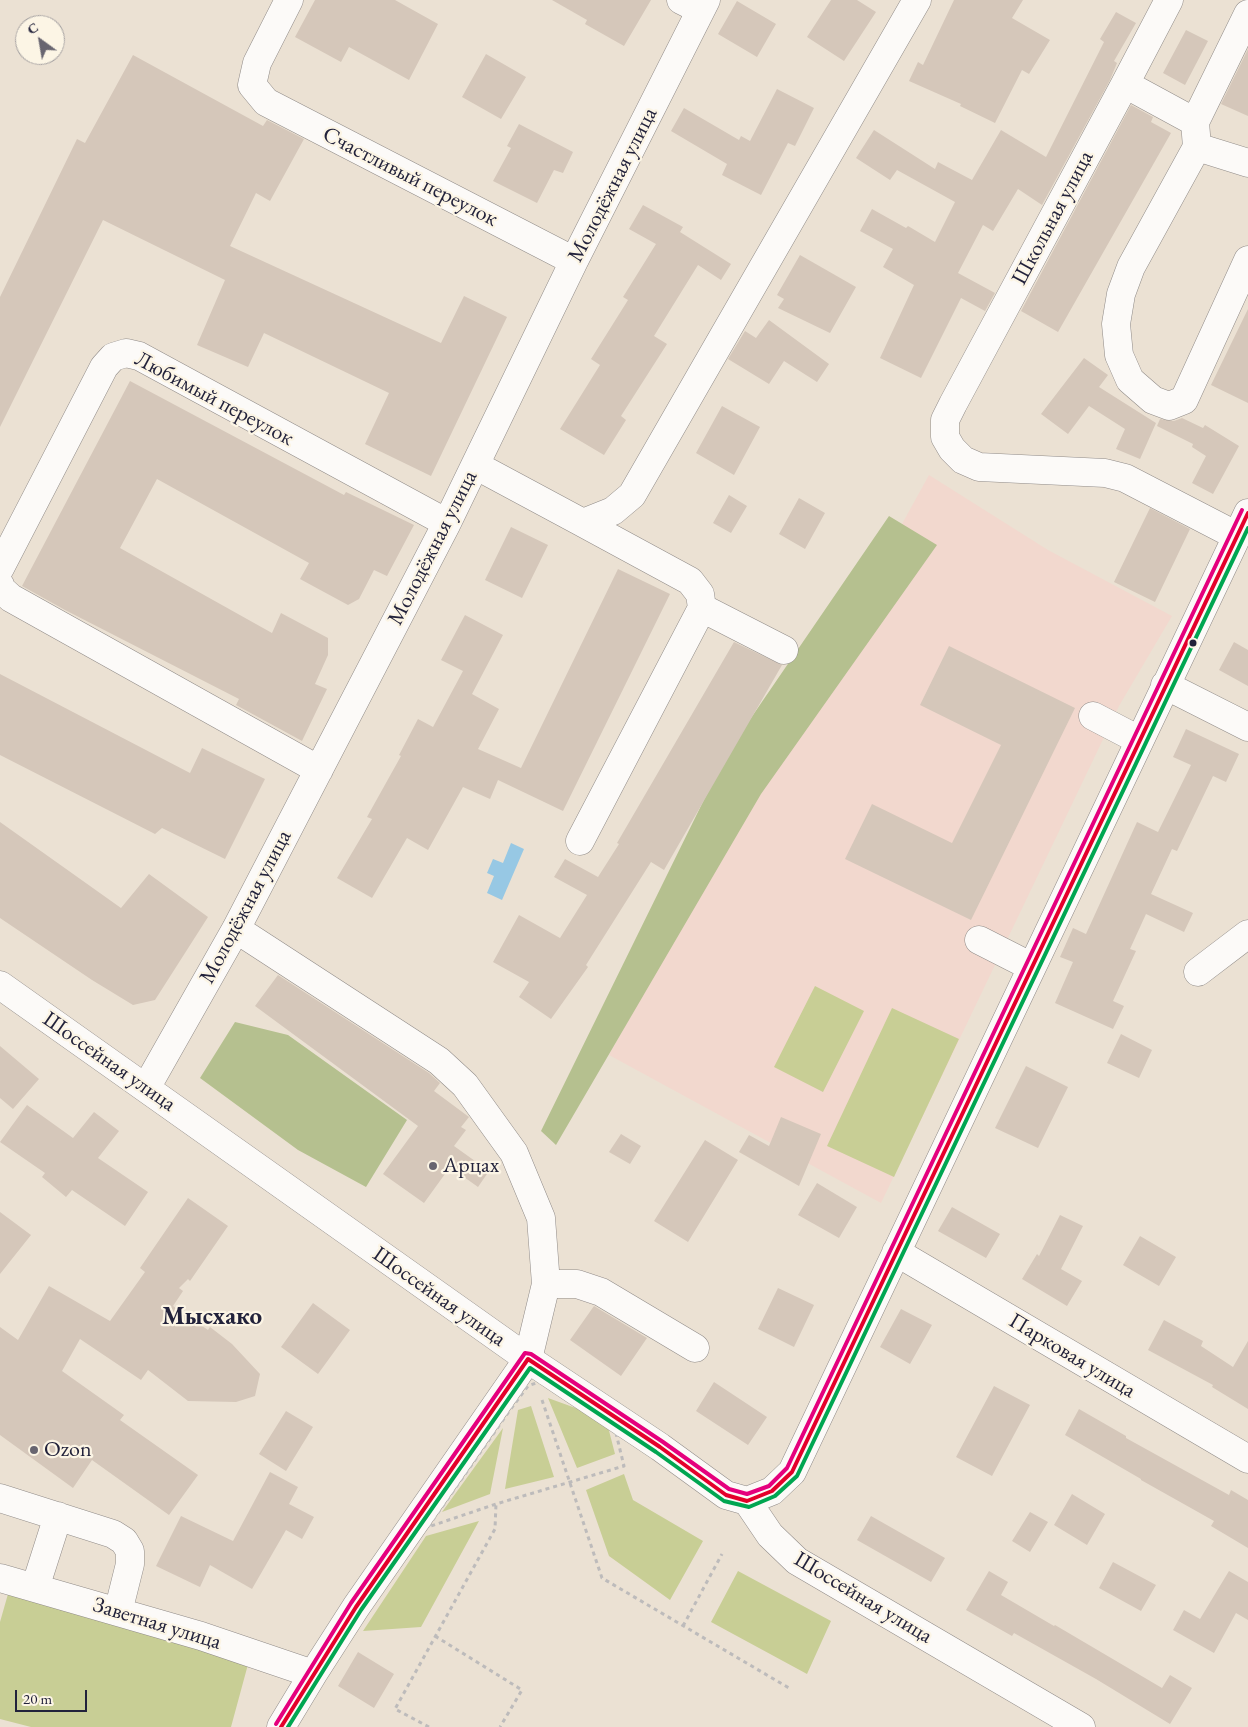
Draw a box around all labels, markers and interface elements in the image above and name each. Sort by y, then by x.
north arrow [15,15,65,65]
text: С [24,18,42,38]
street label: Молодёжная улица [563,103,663,267]
street label: Счастливый переулок [318,121,502,233]
street label: Школьная улица [1007,146,1099,290]
street label: Любимый переулок [130,346,298,452]
street label: Молодёжная улица [383,466,483,630]
unlabelled marker [1188,638,1198,648]
street label: Молодёжная улица [194,826,298,988]
street label: Шоссейная улица [37,1006,181,1118]
place label: Арцах [443,1153,499,1179]
marker: Арцах [427,1160,439,1172]
street label: Шоссейная улица [367,1241,511,1353]
district label: Мысхако [162,1302,262,1332]
street label: Парковая улица [1004,1308,1140,1404]
place label: Ozon [44,1437,92,1463]
marker: Ozon [28,1444,40,1456]
street label: Шоссейная улица [789,1546,937,1650]
street label: Заветная улица [90,1592,224,1656]
scale bar [18,1680,90,1712]
text: 20 m [23,1689,52,1708]

